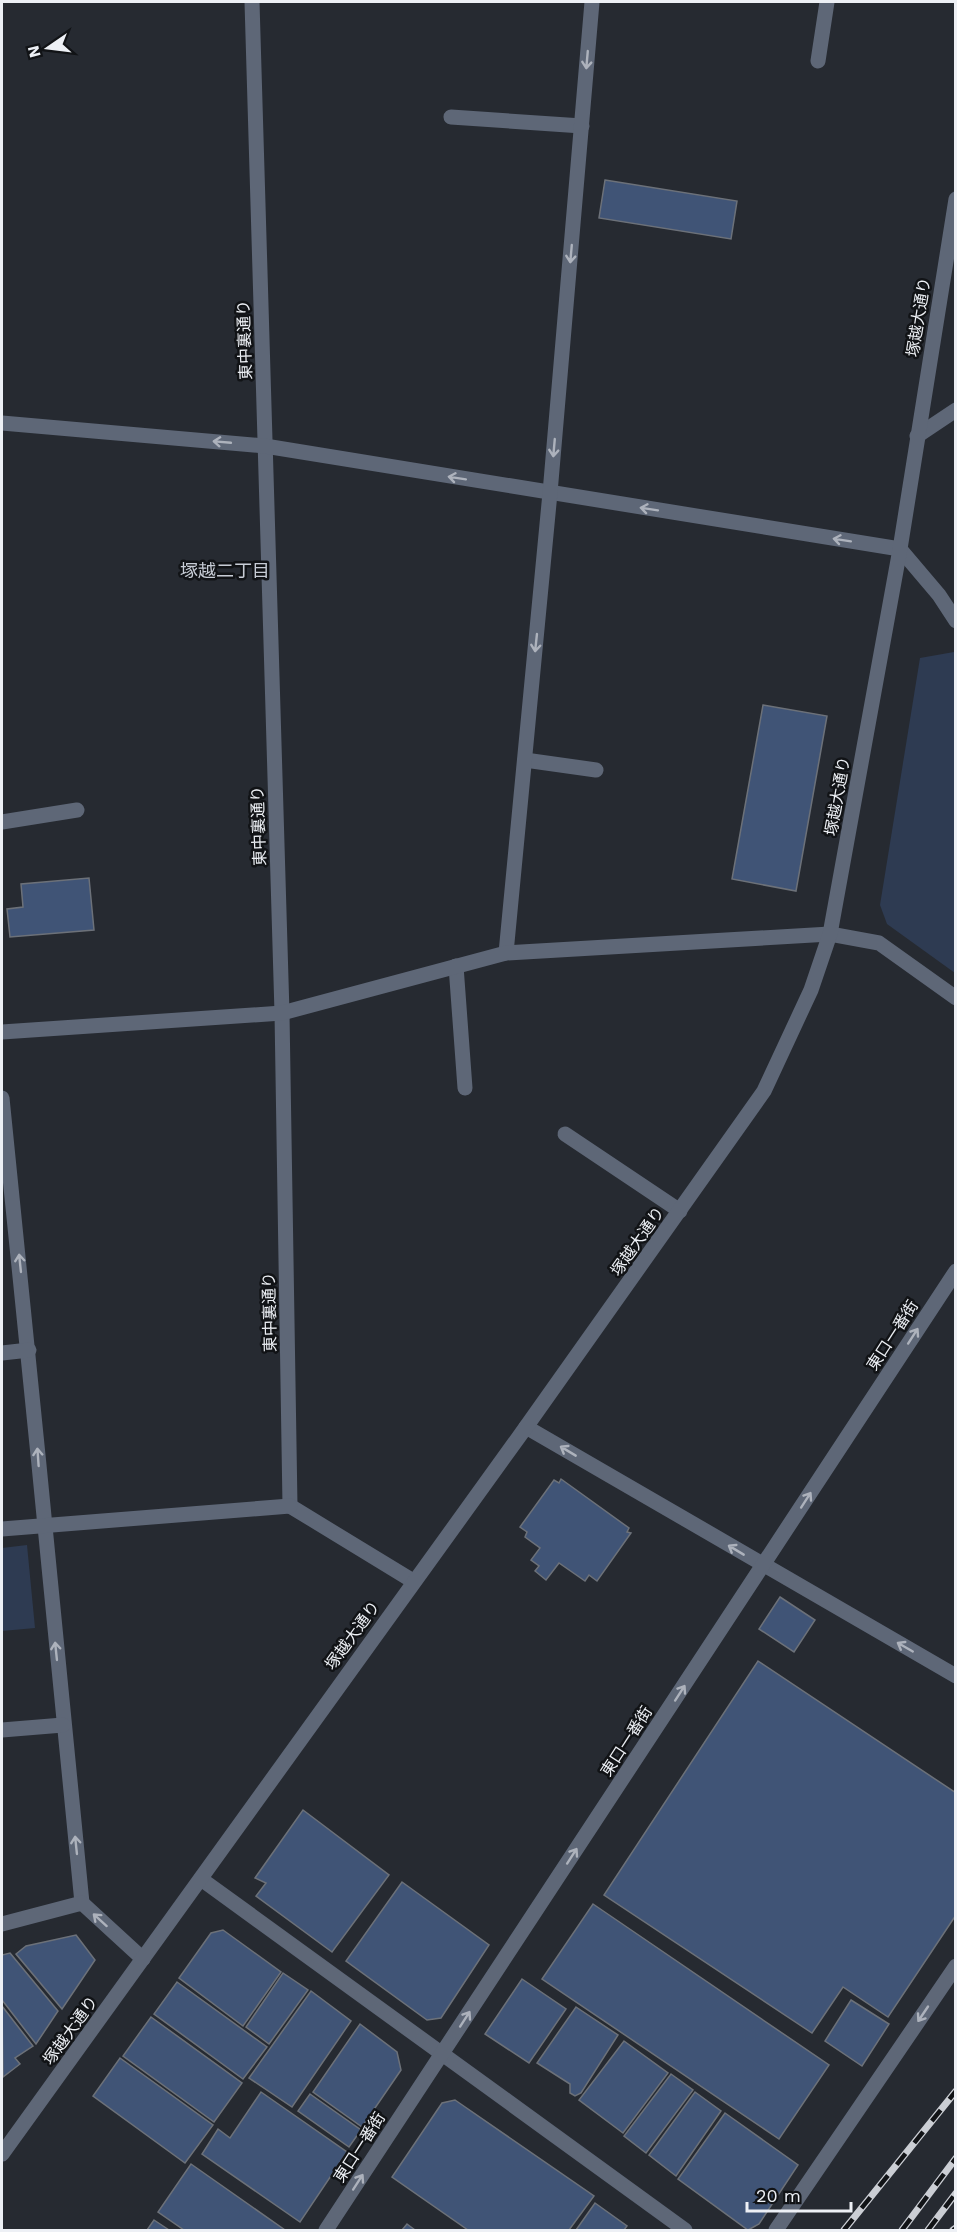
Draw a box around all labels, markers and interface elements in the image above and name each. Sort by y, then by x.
north arrow [18,18,78,78]
text: N [23,43,45,60]
one-way arrow [581,49,592,69]
one-way arrow [565,244,576,264]
street label: 塚越大通り [903,276,934,358]
street label: 東中裏通り [234,300,255,380]
one-way arrow [213,437,233,448]
one-way arrow [548,438,559,458]
one-way arrow [447,472,467,483]
one-way arrow [640,503,660,514]
one-way arrow [832,534,852,545]
district label: 塚越二丁目 [180,560,270,581]
one-way arrow [530,632,541,652]
street label: 塚越大通り [821,755,854,837]
street label: 東中裏通り [248,786,269,866]
street label: 塚越大通り [607,1203,668,1280]
one-way arrow [14,1253,25,1273]
street label: 東中裏通り [259,1272,280,1352]
street label: 東口一番街 [863,1297,922,1374]
one-way arrow [907,1329,919,1345]
one-way arrow [560,1445,577,1457]
one-way arrow [32,1448,43,1468]
one-way arrow [800,1491,813,1508]
one-way arrow [728,1544,745,1556]
street label: 塚越大通り [321,1597,384,1673]
one-way arrow [897,1641,914,1653]
one-way arrow [50,1642,61,1662]
one-way arrow [674,1685,686,1702]
street label: 東口一番街 [597,1703,656,1780]
one-way arrow [70,1836,81,1856]
one-way arrow [567,1848,579,1865]
one-way arrow [93,1913,108,1927]
street label: 塚越大通り [39,1992,102,2068]
one-way arrow [917,2005,929,2022]
one-way arrow [459,2010,472,2027]
street label: 東口一番街 [330,2109,389,2186]
one-way arrow [352,2174,364,2190]
scale bar [747,2175,850,2213]
text: 20 m [756,2185,801,2206]

